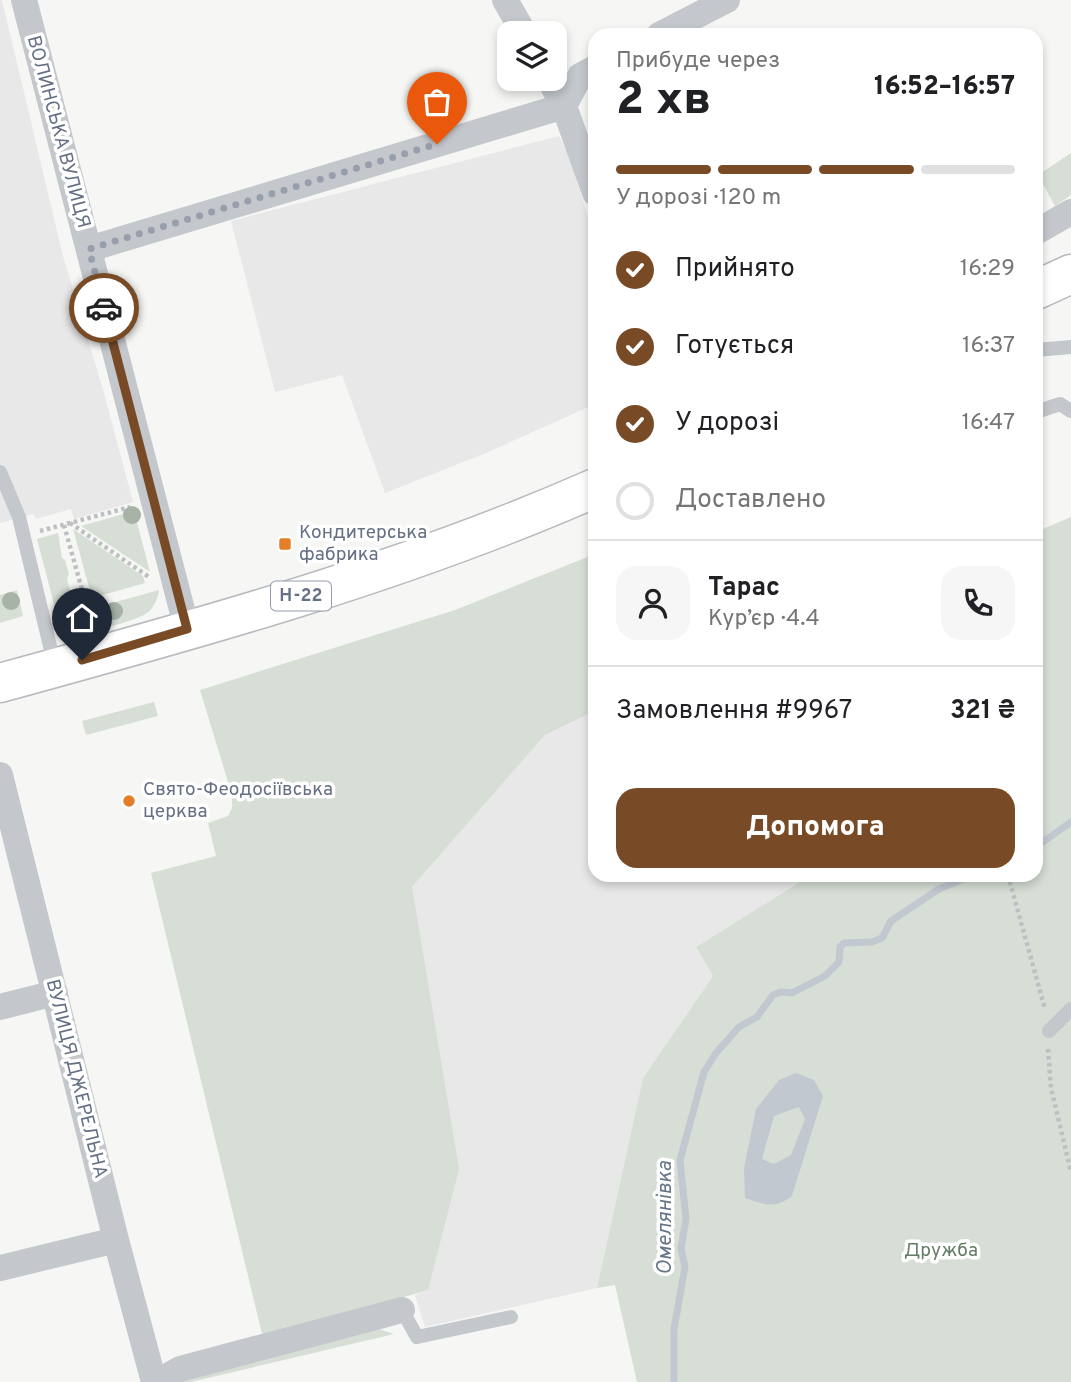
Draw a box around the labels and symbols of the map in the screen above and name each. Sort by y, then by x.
street label: ВОЛИНСЬКА ВУЛИЦЯ [21,33,95,231]
pin [407,72,467,144]
courier [69,273,139,343]
place label: Кондитерська фабрика [299,521,427,567]
marker: Кондитерська фабрика [277,536,293,552]
road number: Н-22 [271,582,331,610]
pin [52,588,112,660]
place label: Свято-Феодосіївська церква [143,778,333,824]
marker: Свято-Феодосіївська церква [121,793,137,809]
street label: ВУЛИЦЯ ДЖЕРЕЛЬНА [40,977,112,1181]
water label: Омелянівка [652,1161,679,1275]
park label: Дружба [904,1239,978,1263]

